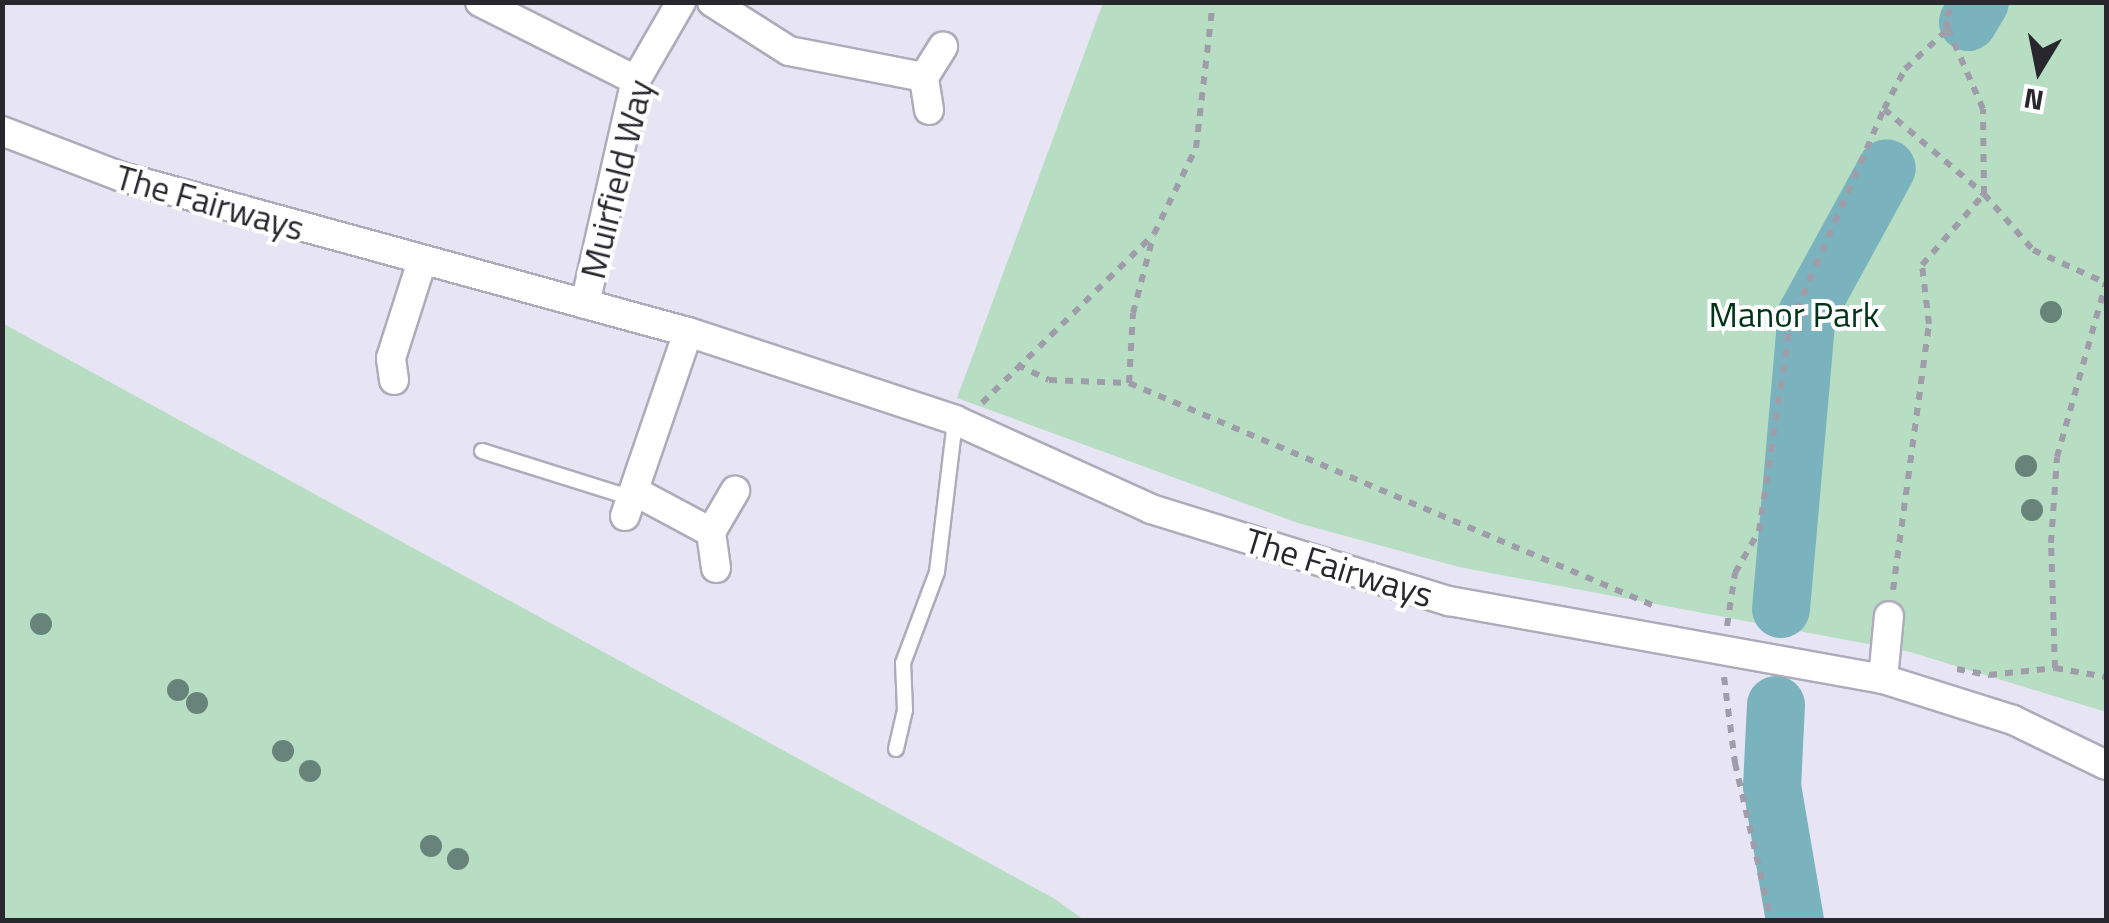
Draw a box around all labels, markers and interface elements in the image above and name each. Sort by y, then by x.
north arrow [1989,20,2089,120]
street label: Muirfield Way [571,75,661,283]
text: N [2020,77,2047,123]
street label: The Fairways [111,155,309,249]
park label: Manor Park [1708,293,1880,335]
street label: The Fairways [1240,519,1438,615]

